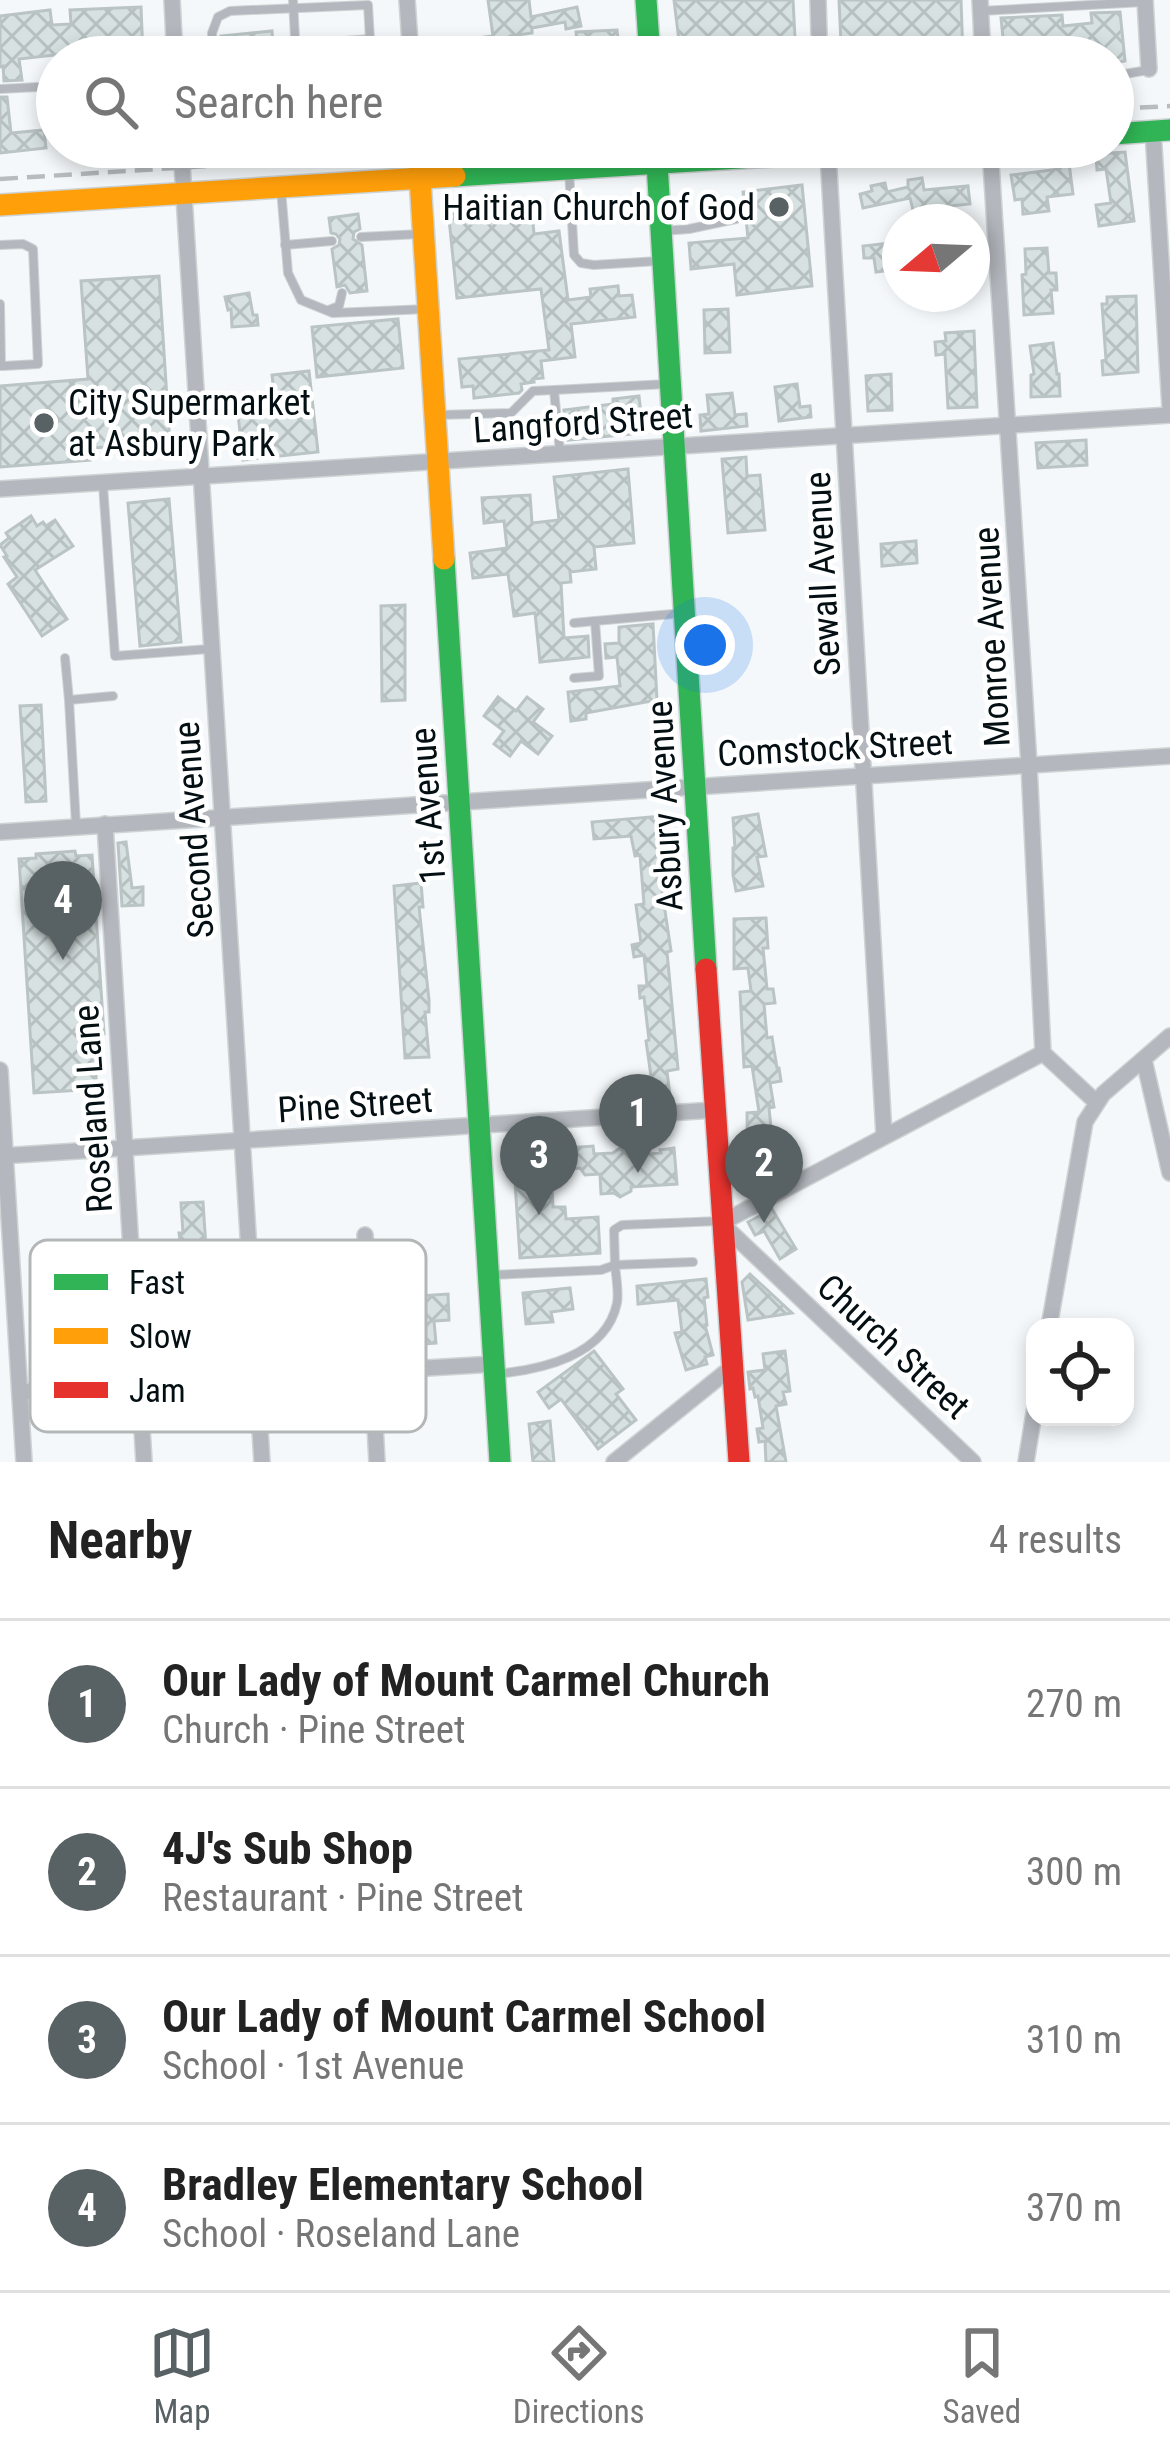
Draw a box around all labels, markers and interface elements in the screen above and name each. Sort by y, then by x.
search box [36,36,1134,168]
icon: search [78,69,144,135]
text: Search here [174,76,383,129]
place label: Haitian Church of God [442,187,755,229]
marker: Haitian Church of God [766,194,792,220]
north arrow [882,204,990,312]
place label: City Supermarket at Asbury Park [68,382,311,465]
street label: Langford Street [472,394,694,452]
marker: City Supermarket at Asbury Park [31,410,57,436]
street label: Sewall Avenue [797,471,849,677]
street label: Monroe Avenue [965,526,1019,748]
your location [675,615,735,675]
street label: Asbury Avenue [639,700,691,912]
street label: Second Avenue [165,720,223,940]
street label: Comstock Street [716,721,954,775]
street label: 1st Avenue [402,726,454,886]
pin: 4 [24,861,102,960]
street label: Roseland Lane [65,1004,121,1214]
pin: 1 [599,1074,677,1173]
street label: Pine Street [276,1079,434,1131]
pin: 3 [500,1116,578,1215]
pin: 2 [725,1124,803,1223]
legend [30,1240,426,1432]
text: Fast [129,1263,185,1302]
street label: Church Street [809,1266,978,1428]
text: Slow [129,1317,192,1356]
map controls [1026,1318,1134,1426]
button: locate [1026,1318,1134,1426]
text: Jam [129,1371,186,1410]
text: Nearby [48,1511,192,1570]
text: 4 results [989,1517,1122,1563]
text: Our Lady of Mount Carmel Church [162,1654,770,1707]
text: 1 [77,1681,97,1727]
text: 270 m [1026,1681,1122,1727]
text: Church · Pine Street [162,1707,466,1753]
text: 4J's Sub Shop [162,1822,413,1875]
text: 2 [77,1849,97,1895]
text: 300 m [1026,1849,1122,1895]
text: Restaurant · Pine Street [162,1875,524,1921]
text: Our Lady of Mount Carmel School [162,1990,766,2043]
text: 3 [77,2017,97,2063]
text: 310 m [1026,2017,1122,2063]
text: School · 1st Avenue [162,2043,464,2089]
text: Bradley Elementary School [162,2158,644,2211]
text: 4 [77,2185,97,2231]
text: 370 m [1026,2185,1122,2231]
text: School · Roseland Lane [162,2211,520,2257]
tab: Map [149,2320,215,2431]
tab: Directions [513,2320,645,2431]
tab: Saved [943,2320,1021,2431]

